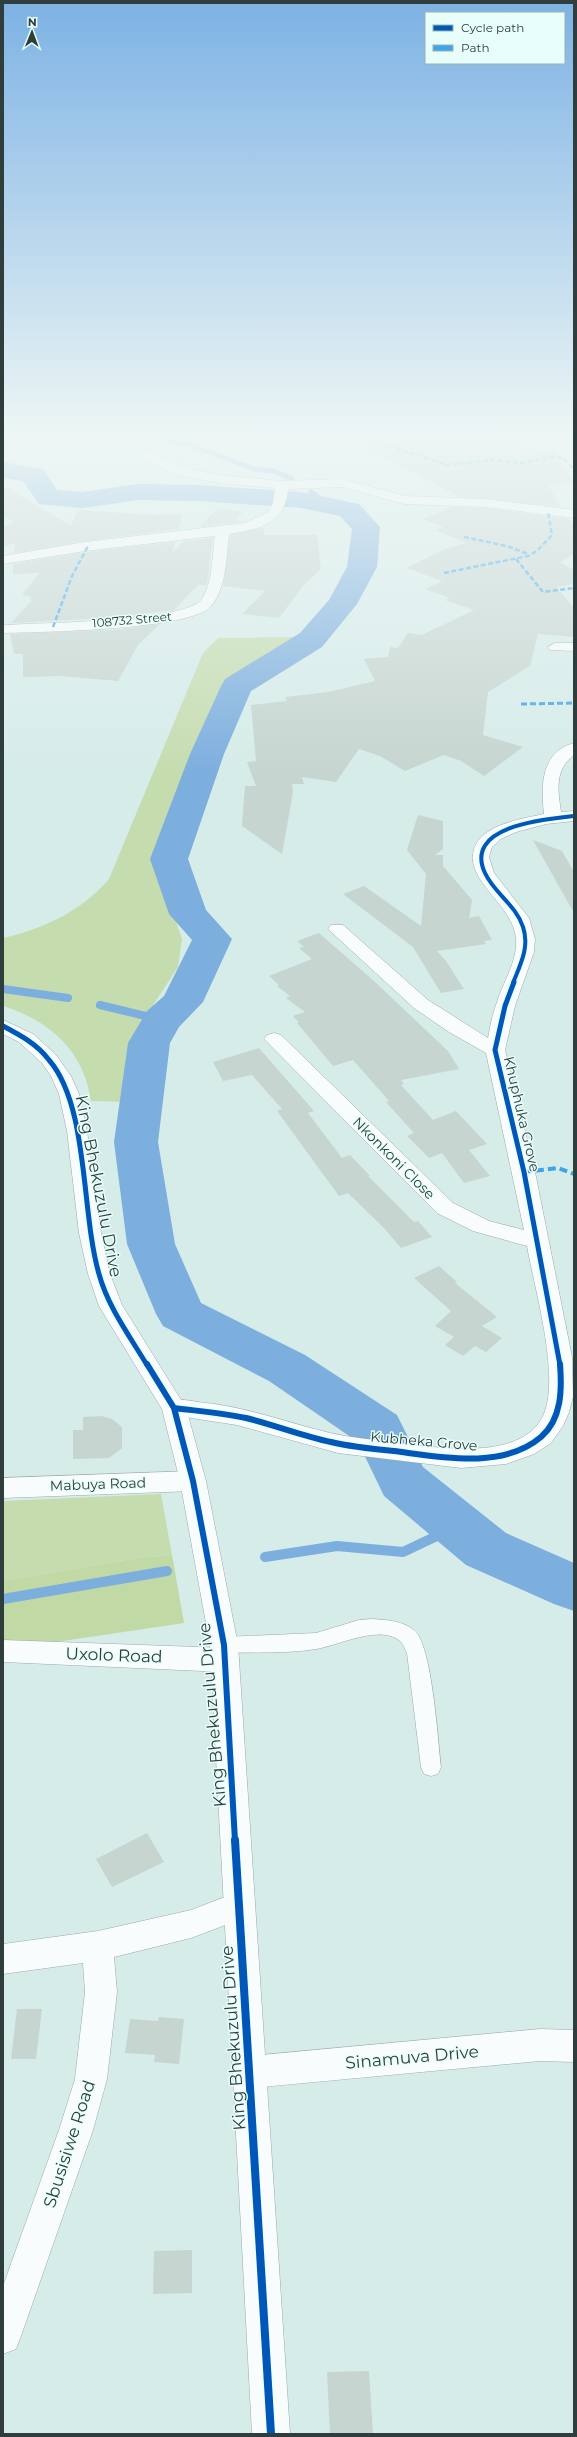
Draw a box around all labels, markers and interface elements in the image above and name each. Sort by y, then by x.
north arrow [12,12,52,52]
legend [425,12,565,64]
text: N [28,15,37,29]
text: Cycle path [461,20,524,35]
text: Path [461,40,490,55]
street label: 108732 Street [92,609,173,630]
street label: Khuphuka Grove [500,1054,544,1174]
street label: King Bhekuzulu Drive [72,1093,126,1279]
street label: Nkonkoni Close [349,1113,439,1203]
street label: Kubheka Grove [370,1427,478,1455]
street label: Mabuya Road [50,1473,146,1495]
street label: King Bhekuzulu Drive [194,1622,230,1808]
street label: Uxolo Road [65,1643,163,1667]
street label: King Bhekuzulu Drive [217,1945,249,2131]
street label: Sinamuva Drive [344,2041,480,2073]
street label: Sbusisiwe Road [39,2078,99,2210]

